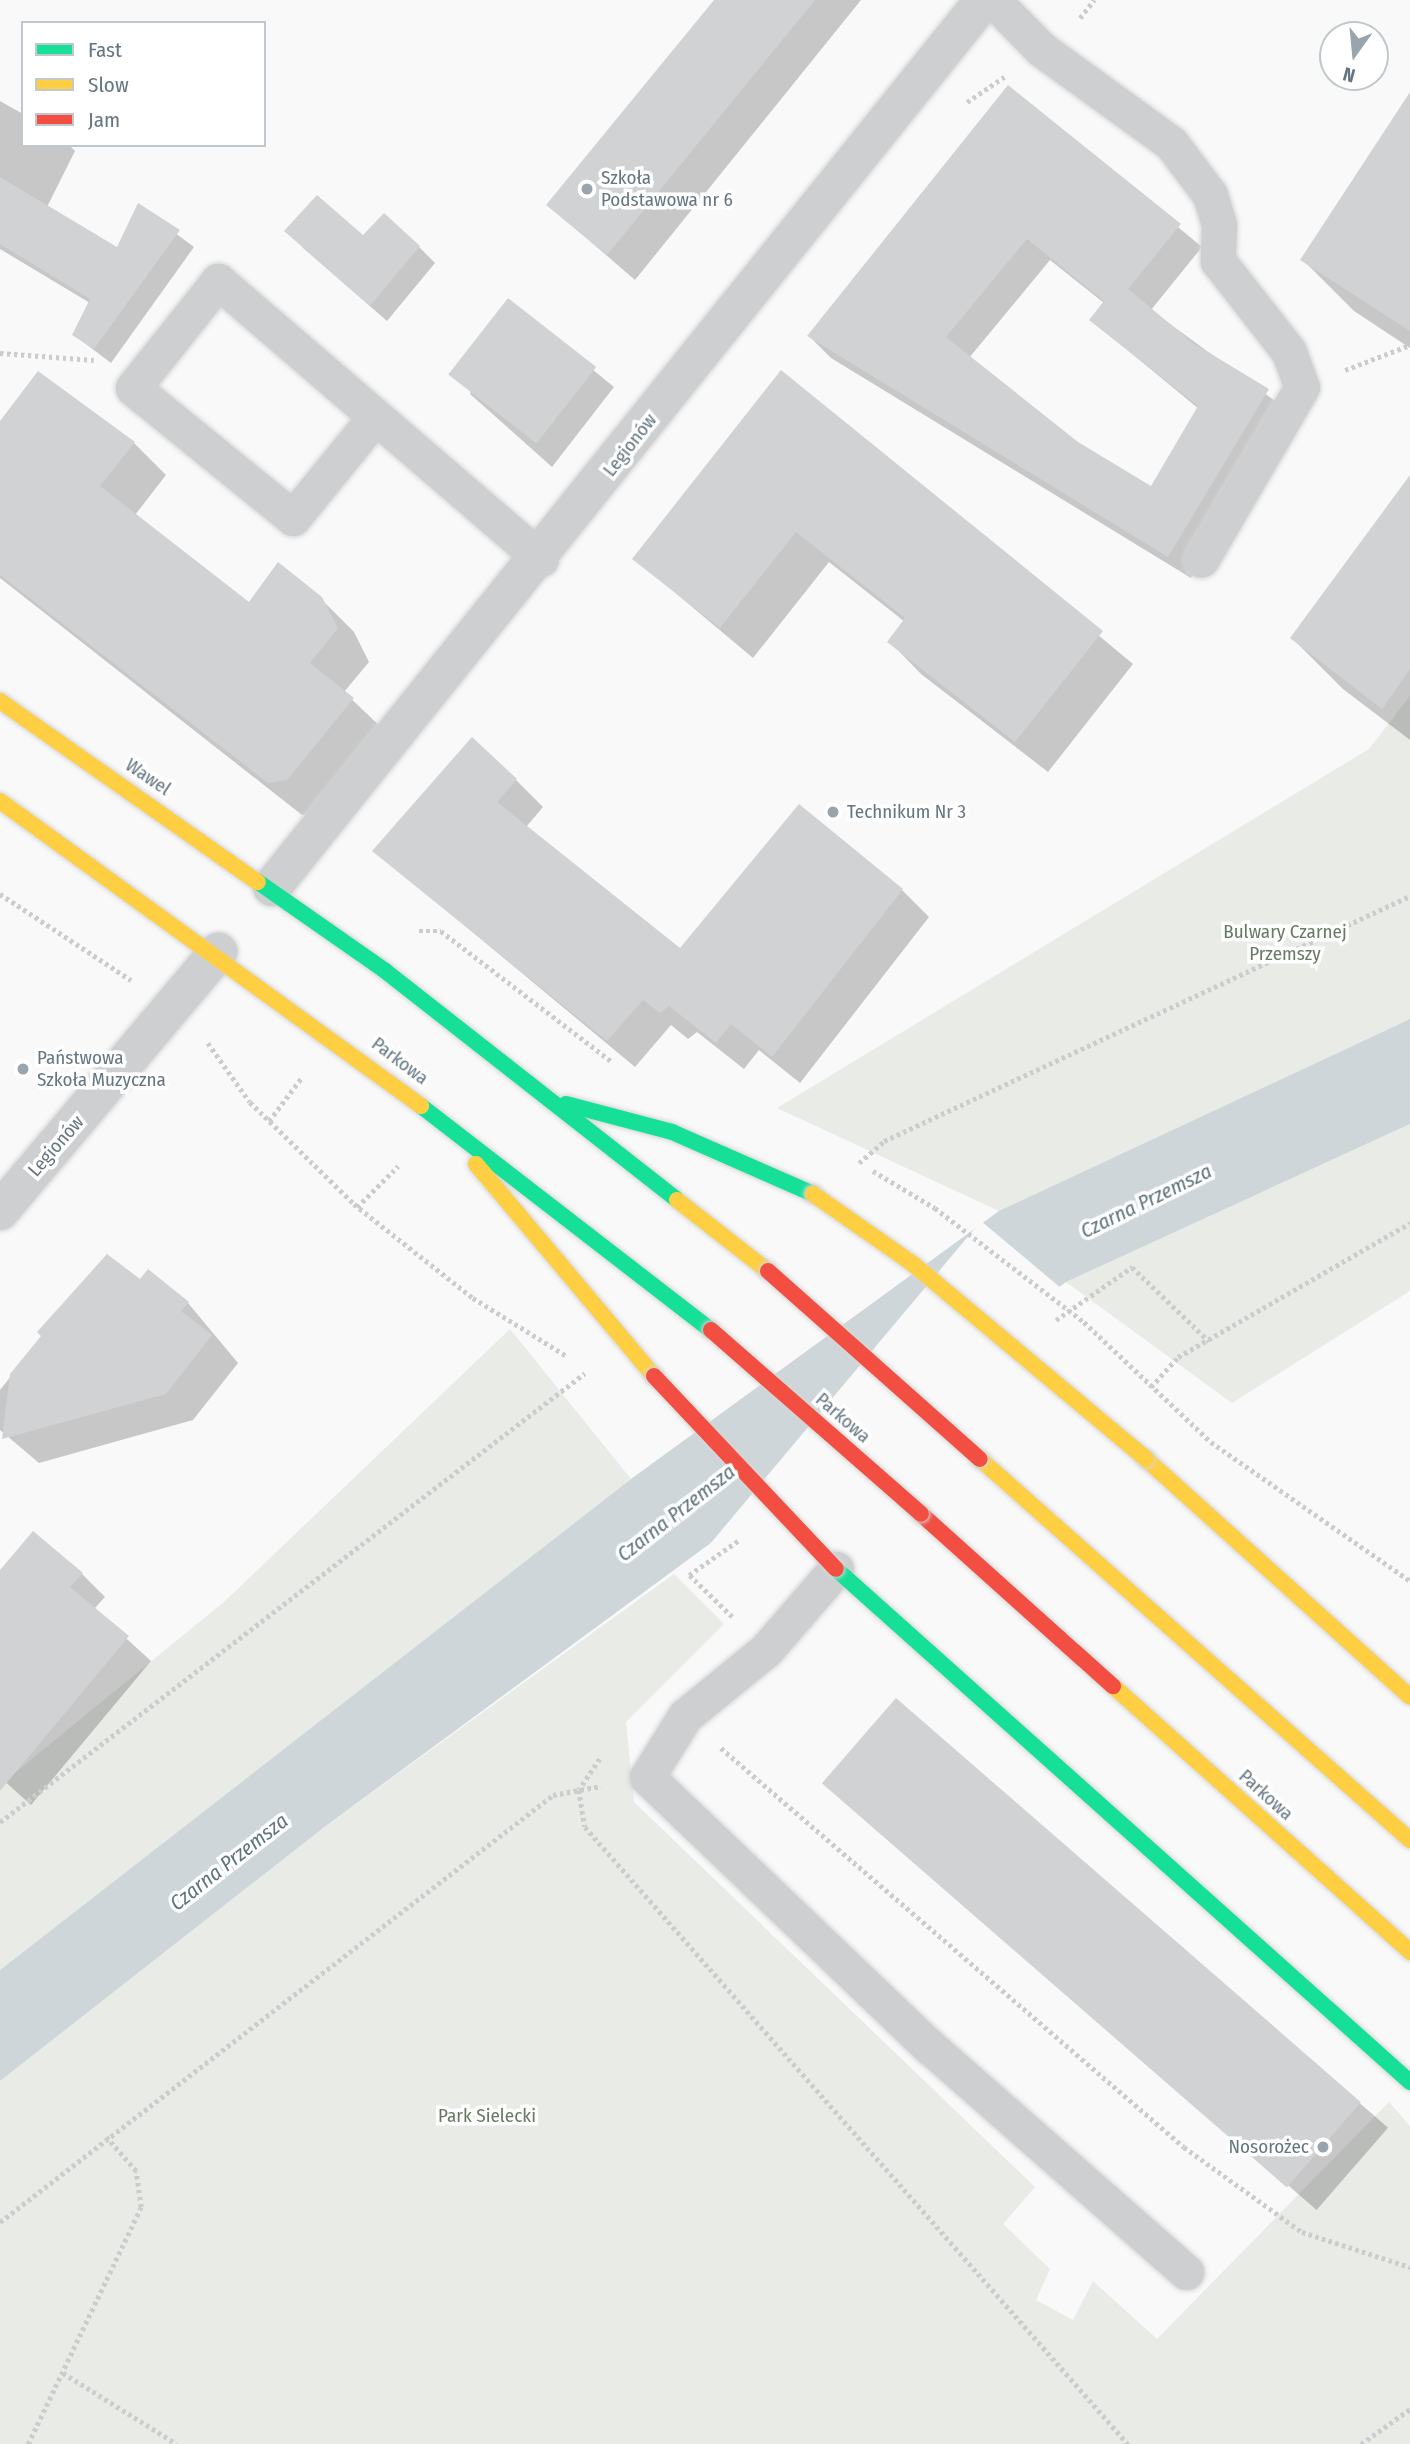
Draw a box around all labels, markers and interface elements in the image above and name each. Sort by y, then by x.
legend [21,21,266,147]
north arrow [1319,21,1389,91]
text: Fast [88,37,122,63]
text: N [1340,62,1357,87]
text: Slow [88,72,129,98]
text: Jam [88,107,120,133]
place label: Szkoła Podstawowa nr 6 [601,167,733,211]
marker: Szkoła Podstawowa nr 6 [579,181,595,197]
street label: Legionów [598,409,662,481]
street label: Wawel [121,754,175,800]
place label: Technikum Nr 3 [847,801,966,823]
marker: Technikum Nr 3 [825,804,841,820]
park label: Bulwary Czarnej Przemszy [1223,921,1347,965]
street label: Parkowa [367,1032,433,1090]
place label: Państwowa Szkoła Muzyczna [37,1047,166,1091]
marker: Państwowa Szkoła Muzyczna [15,1061,31,1077]
street label: Legionów [23,1111,89,1181]
water label: Czarna Przemsza [1076,1158,1216,1244]
street label: Parkowa [811,1388,875,1448]
water label: Czarna Przemsza [612,1459,740,1567]
street label: Parkowa [1234,1765,1298,1825]
water label: Czarna Przemsza [165,1808,293,1916]
park label: Park Sielecki [438,2105,536,2127]
place label: Nosorożec [1229,2136,1309,2158]
marker: Nosorożec [1315,2139,1331,2155]

